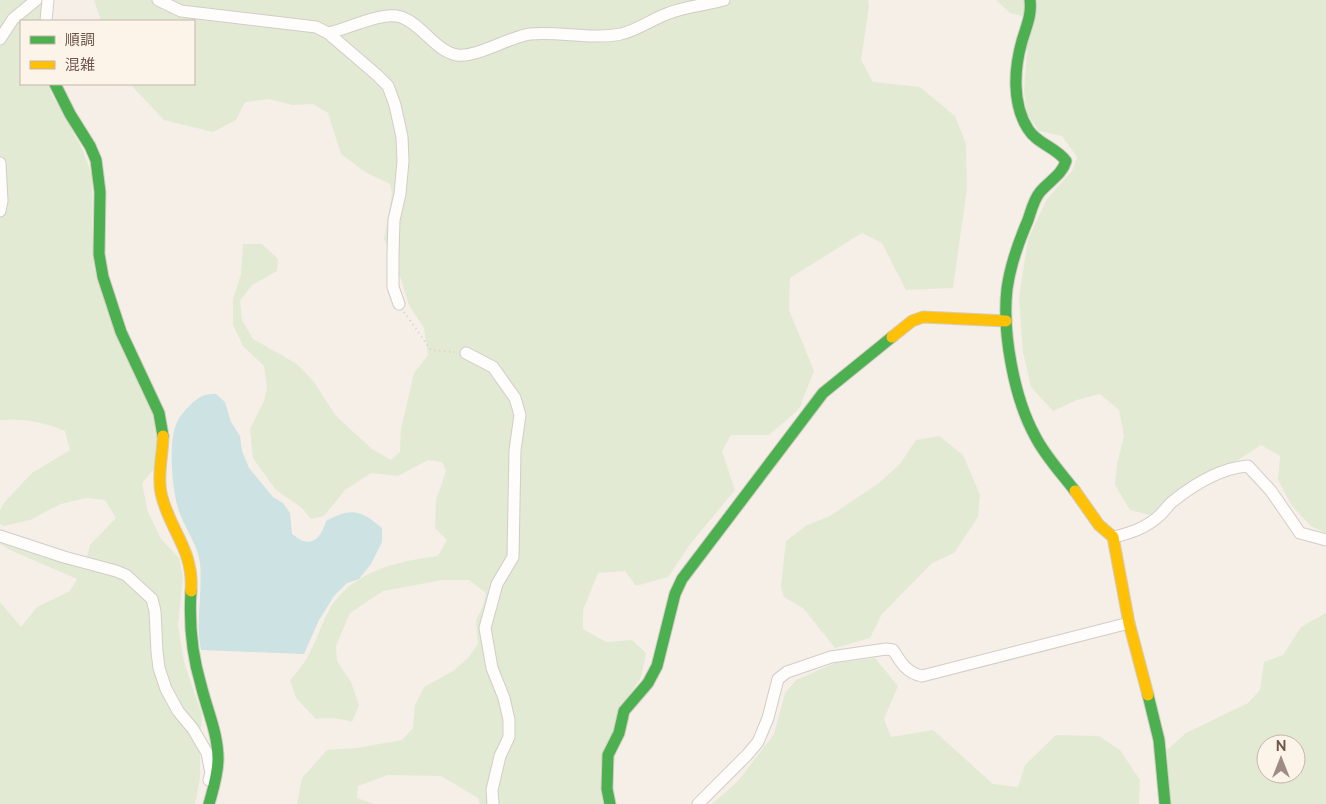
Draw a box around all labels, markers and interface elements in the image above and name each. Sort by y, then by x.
legend [20,20,195,85]
text: 順調 [65,31,95,49]
text: 混雑 [65,56,95,74]
north arrow [1256,734,1306,784]
text: N [1276,738,1286,754]

